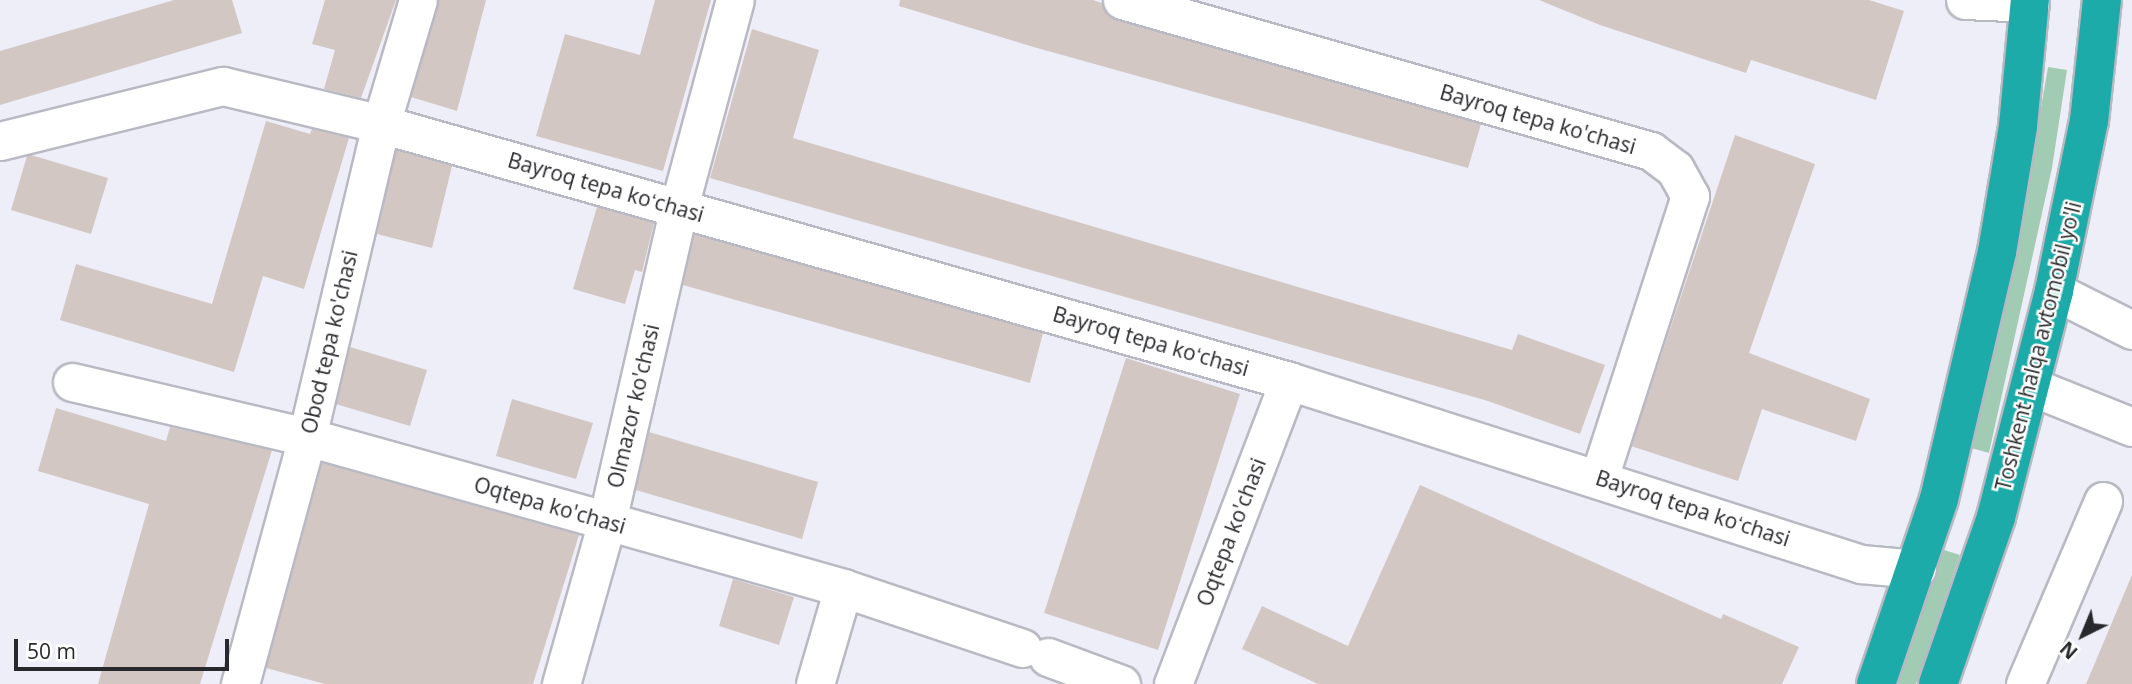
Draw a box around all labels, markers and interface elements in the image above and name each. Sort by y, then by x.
street label: Bayroq tepa ko'chasi [1437,79,1639,159]
street label: Bayroq tepa koʻchasi [505,147,707,227]
street label: Toshkent halqa avtomobil yo'li [1990,199,2086,493]
street label: Obod tepa ko'chasi [296,248,362,436]
street label: Bayroq tepa koʻchasi [1050,301,1252,381]
street label: Olmazor ko'chasi [602,322,664,490]
street label: Oqtepa ko'chasi [1191,454,1271,610]
street label: Bayroq tepa koʻchasi [1593,465,1793,551]
street label: Oqtepa ko'chasi [471,471,629,539]
north arrow [2048,600,2118,670]
scale bar [18,624,233,668]
text: N [2054,636,2083,665]
text: 50 m [27,637,76,665]

